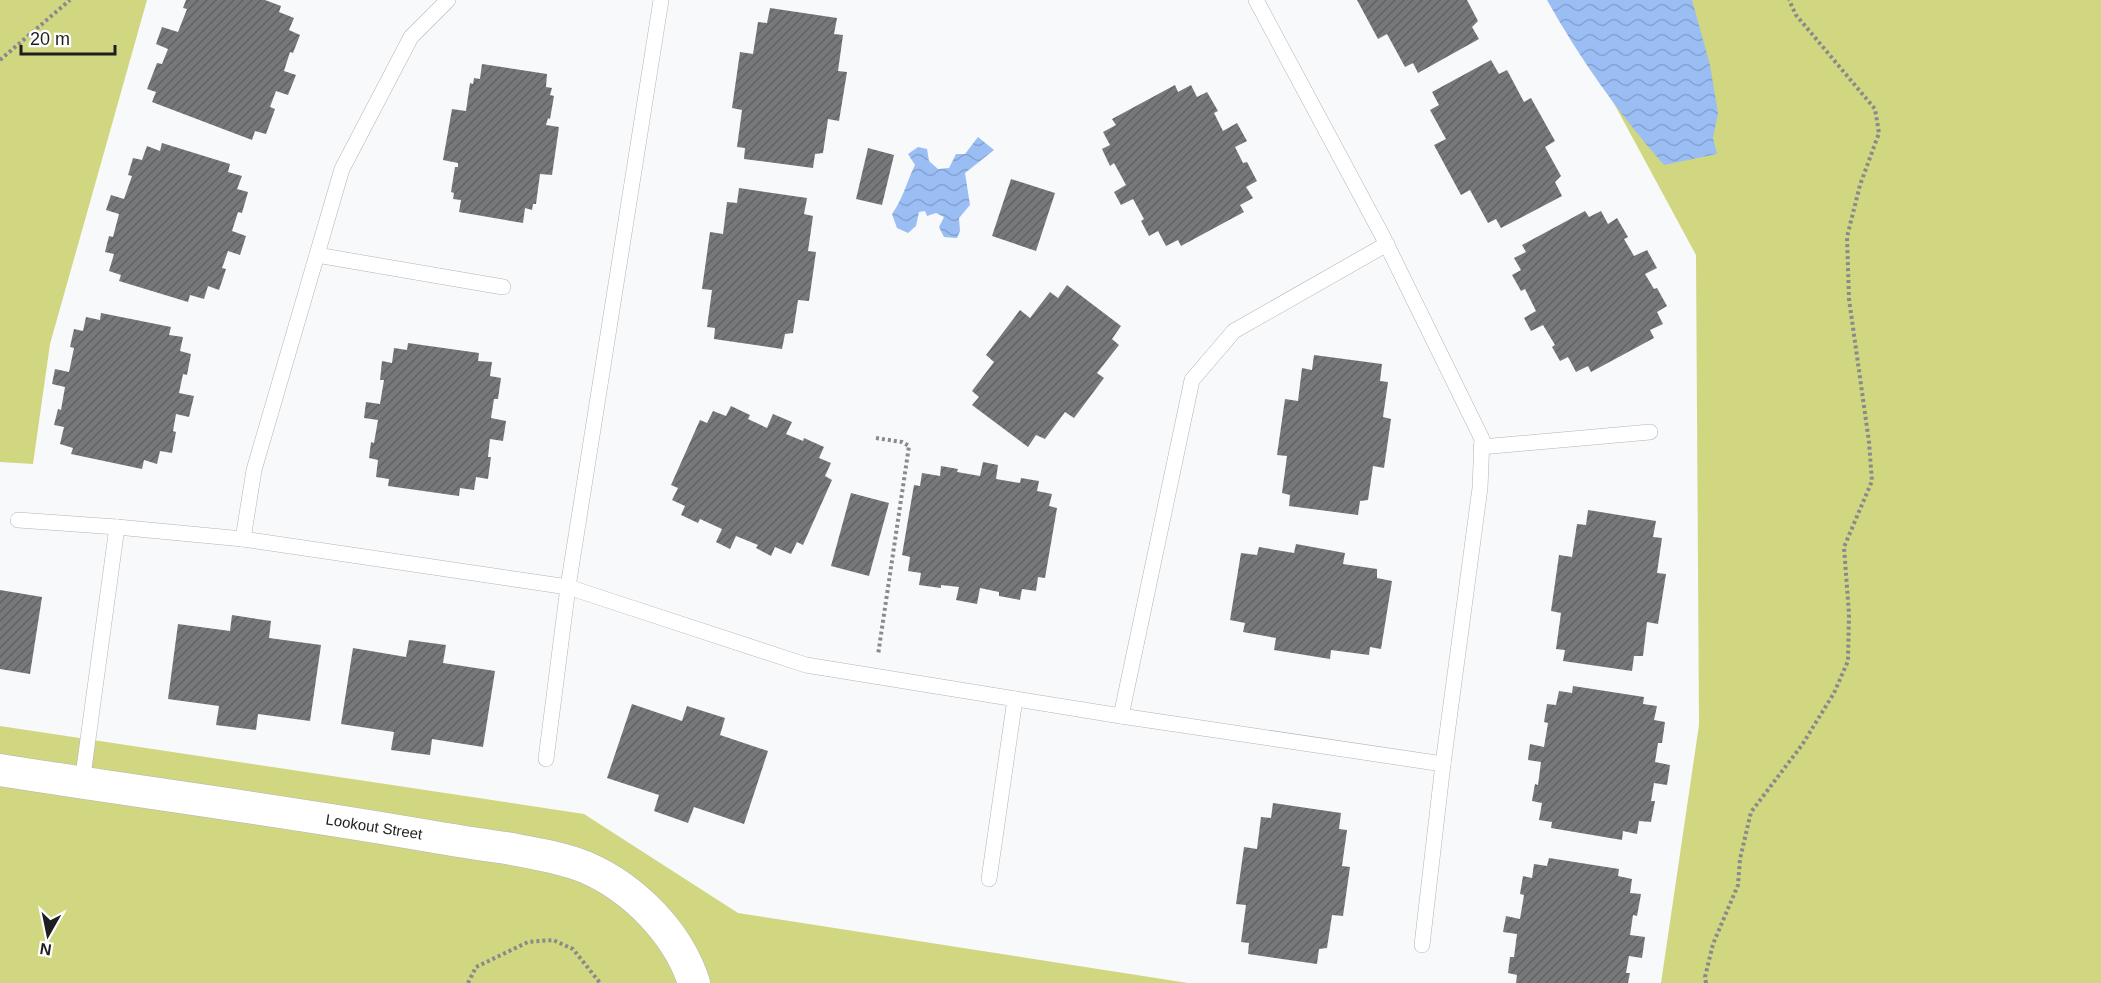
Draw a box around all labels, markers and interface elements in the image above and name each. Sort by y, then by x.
scale bar [21,18,116,56]
text: 20 m [30,29,70,49]
street label: Lookout Street [325,810,424,843]
north arrow [18,905,78,965]
text: N [39,940,53,959]

